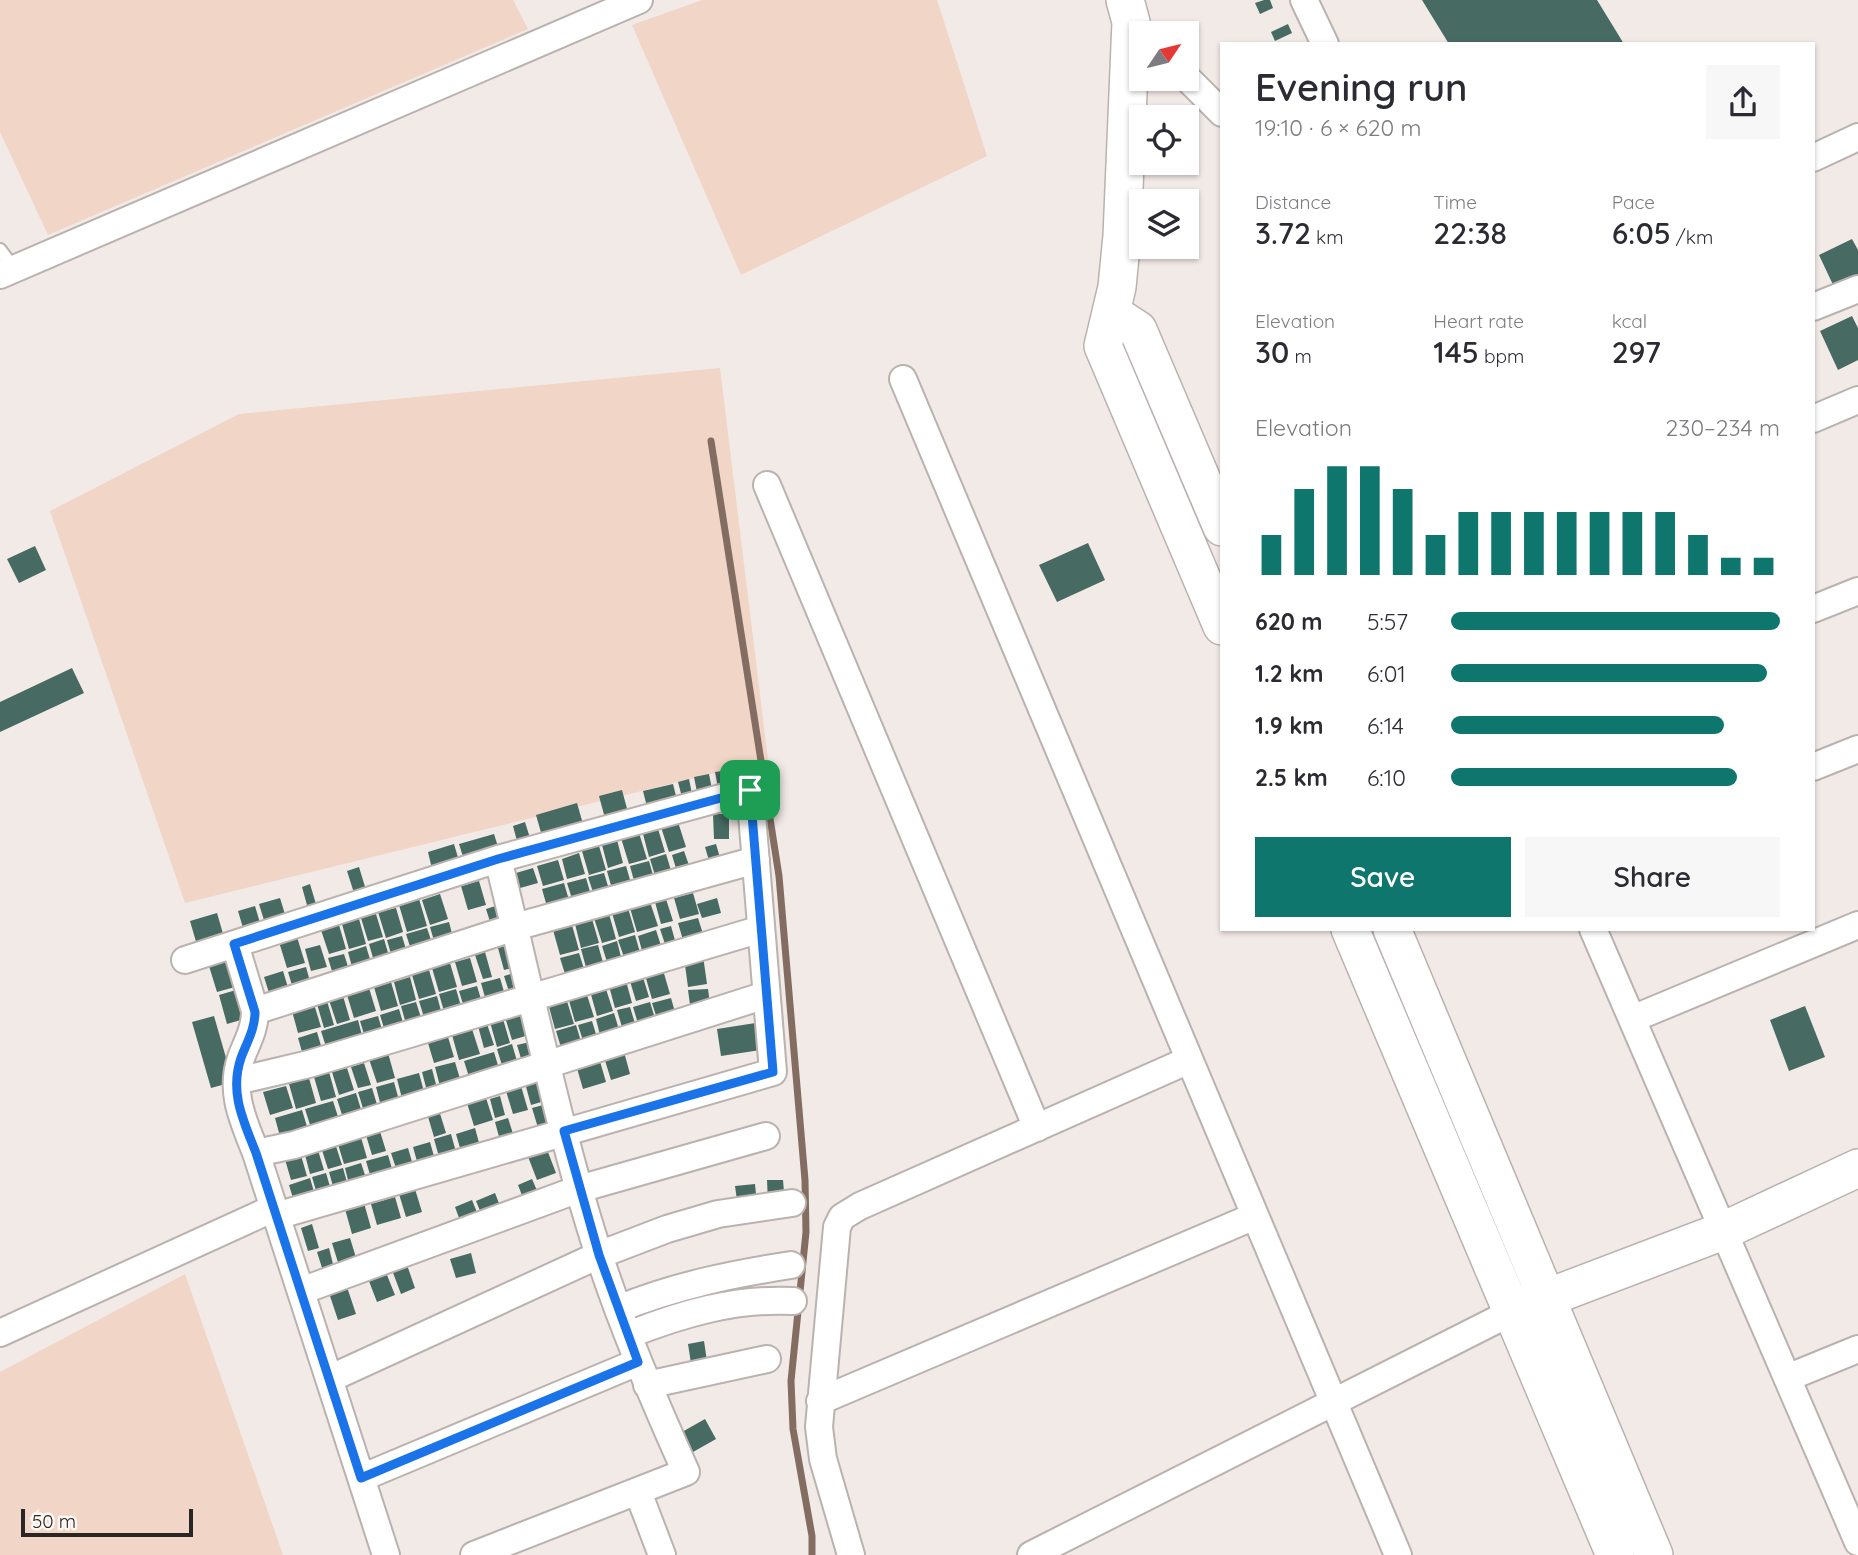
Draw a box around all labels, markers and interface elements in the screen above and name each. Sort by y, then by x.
north arrow [1129,21,1199,91]
map controls [1129,21,1199,259]
text: Evening run [1255,63,1468,111]
button: share [1706,65,1780,139]
button: locate [1129,105,1199,175]
text: 19:10 · 6 × 620 m [1255,113,1422,142]
button: layers [1129,189,1199,259]
text: Distance [1255,190,1331,214]
text: Time [1433,190,1477,214]
text: Pace [1612,190,1655,214]
text: 3.72 [1255,214,1311,252]
text: 22:38 [1433,214,1507,252]
text: 6:05 [1612,214,1671,252]
text: km [1311,225,1344,249]
text: /km [1671,225,1713,249]
text: Elevation [1255,309,1335,333]
text: Heart rate [1433,309,1524,333]
text: kcal [1612,309,1647,333]
text: 30 [1255,333,1289,371]
text: 145 [1433,333,1479,371]
text: 297 [1612,333,1661,371]
text: m [1289,344,1312,368]
text: bpm [1479,344,1524,368]
text: Elevation [1255,413,1352,442]
text: 230–234 m [1666,413,1780,442]
text: 620 m [1255,607,1323,636]
text: 5:57 [1367,607,1408,636]
text: 1.2 km [1255,659,1324,688]
text: 6:01 [1367,659,1406,688]
text: 1.9 km [1255,711,1323,740]
text: 6:14 [1367,711,1404,740]
pin [720,760,780,820]
text: 2.5 km [1255,763,1328,792]
text: 6:10 [1367,763,1406,792]
icon: arrive [731,771,769,809]
button: Save [1255,837,1511,917]
button: Share [1525,837,1780,917]
scale bar [21,1506,192,1538]
text: 50 m [32,1509,76,1533]

